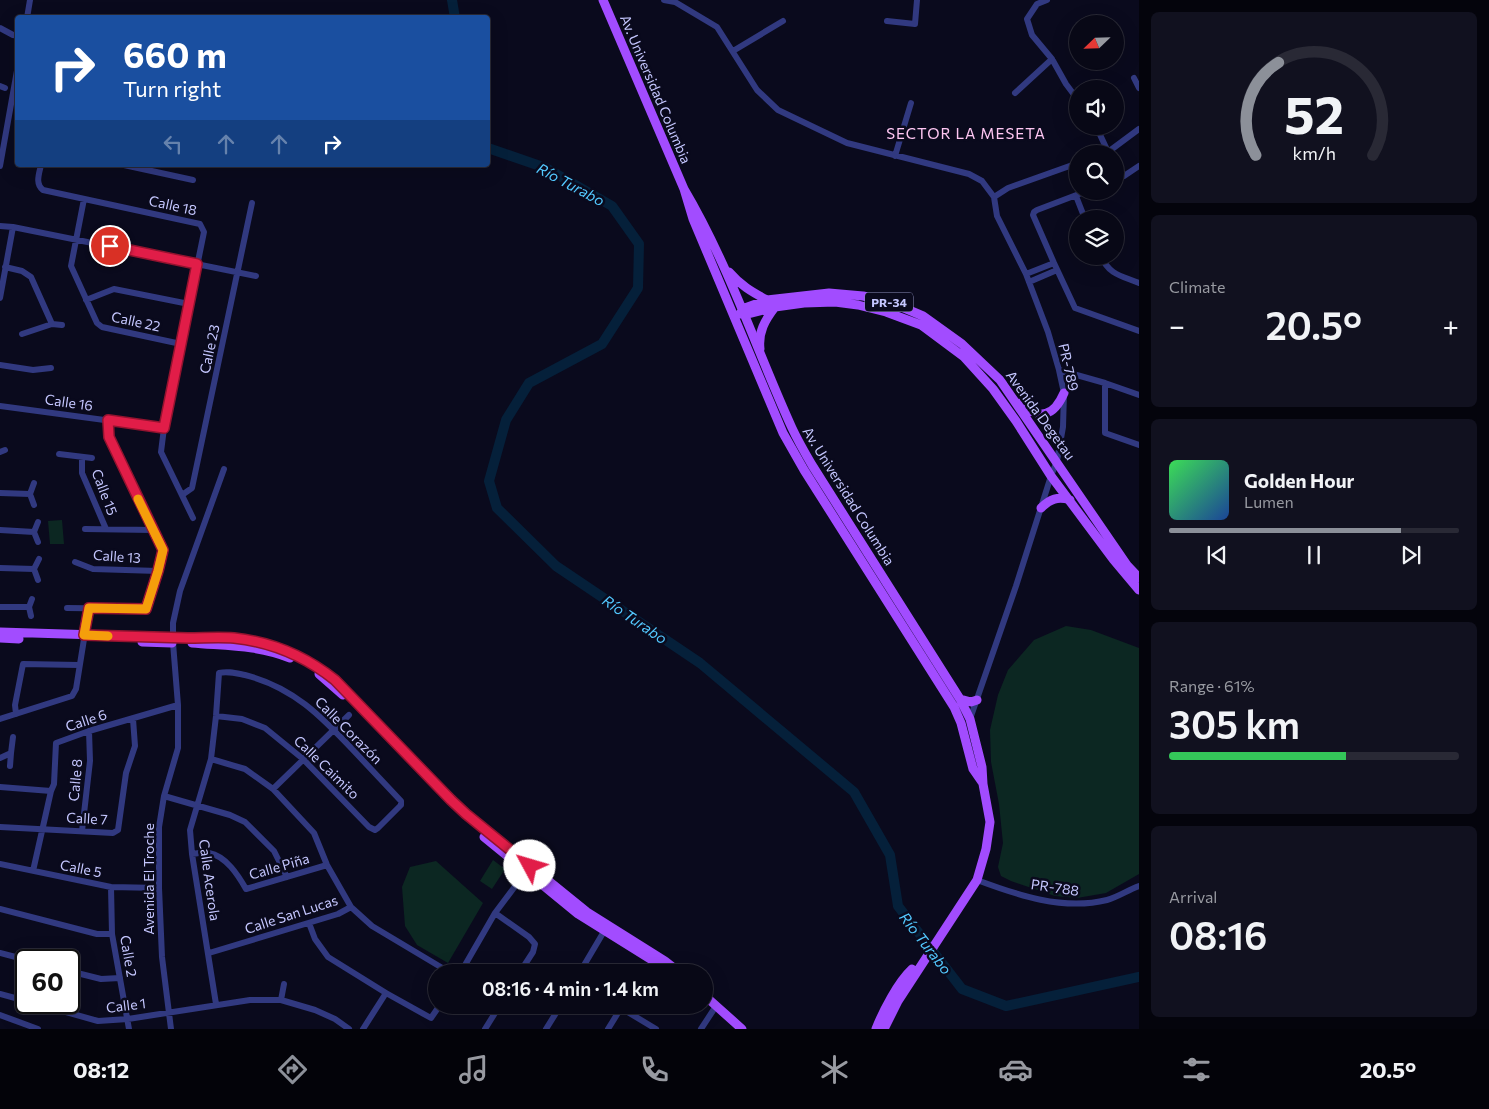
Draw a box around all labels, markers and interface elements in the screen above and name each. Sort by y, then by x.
street label: Av. Universidad Columbia [617,12,695,166]
north arrow [1069,15,1124,70]
map controls [1069,15,1124,265]
text: 660 m [123,32,227,75]
icon: right [40,35,105,100]
text: Turn right [123,75,221,102]
button: sound [1069,80,1124,135]
text: 52 [1284,81,1344,145]
district label: SECTOR LA MESETA [886,124,1046,142]
icon: left [159,130,187,158]
icon: ahead [212,130,240,158]
icon: ahead [265,130,293,158]
icon: right [318,130,346,158]
text: km/h [1292,142,1336,164]
button: search [1069,145,1124,200]
water label: Río Turabo [534,159,608,209]
street label: Calle 18 [147,192,199,218]
button: layers [1069,210,1124,265]
pin [89,225,131,267]
icon: arrive [96,232,124,260]
text: Climate [1169,277,1225,296]
road number: PR-34 [865,292,913,312]
text: 20.5° [1266,301,1362,348]
street label: Calle 22 [110,308,162,335]
text: − [1169,308,1185,342]
text: + [1443,308,1459,342]
street label: Calle 23 [196,323,222,375]
street label: PR-789 [1055,341,1083,393]
street label: Avenida Degetau [1003,367,1079,463]
street label: Calle 16 [44,390,94,414]
street label: Av. Universidad Columbia [799,424,899,568]
street label: Calle 15 [88,466,122,518]
text: Golden Hour [1244,469,1354,492]
text: Lumen [1244,492,1294,511]
icon: previous [1203,541,1231,569]
icon: pause [1300,541,1328,569]
icon: next [1397,541,1425,569]
street label: Calle 13 [92,546,142,566]
water label: Río Turabo [599,591,671,647]
text: Range · 61% [1169,676,1255,695]
street label: Calle Corazón [312,693,386,767]
text: 305 km [1169,700,1300,747]
street label: Calle 6 [63,705,109,735]
street label: Calle Caimito [291,732,363,802]
street label: Calle 8 [65,758,85,802]
street label: Calle 7 [66,808,108,828]
street label: Avenida El Troche [140,823,157,935]
street label: Calle Acerola [196,838,224,922]
position arrow [503,839,555,891]
street label: Calle Piña [247,849,311,883]
street label: Calle 5 [59,856,103,880]
street label: PR-788 [1030,875,1080,899]
text: Arrival [1169,887,1217,906]
street label: Calle San Lucas [242,891,340,937]
water label: Río Turabo [896,908,956,978]
text: 08:16 [1169,911,1267,958]
street label: Calle 2 [117,934,141,978]
speed limit sign: 60 [15,949,80,1014]
text: 08:16 · 4 min · 1.4 km [482,977,659,1000]
street label: Calle 1 [105,994,147,1016]
icon: directions [275,1052,310,1087]
icon: music [456,1052,491,1087]
icon: phone [637,1052,672,1087]
icon: climate [817,1052,852,1087]
icon: car [998,1052,1033,1087]
icon: filters [1179,1052,1214,1087]
text: 08:12 [73,1056,129,1083]
text: 20.5° [1360,1056,1416,1083]

